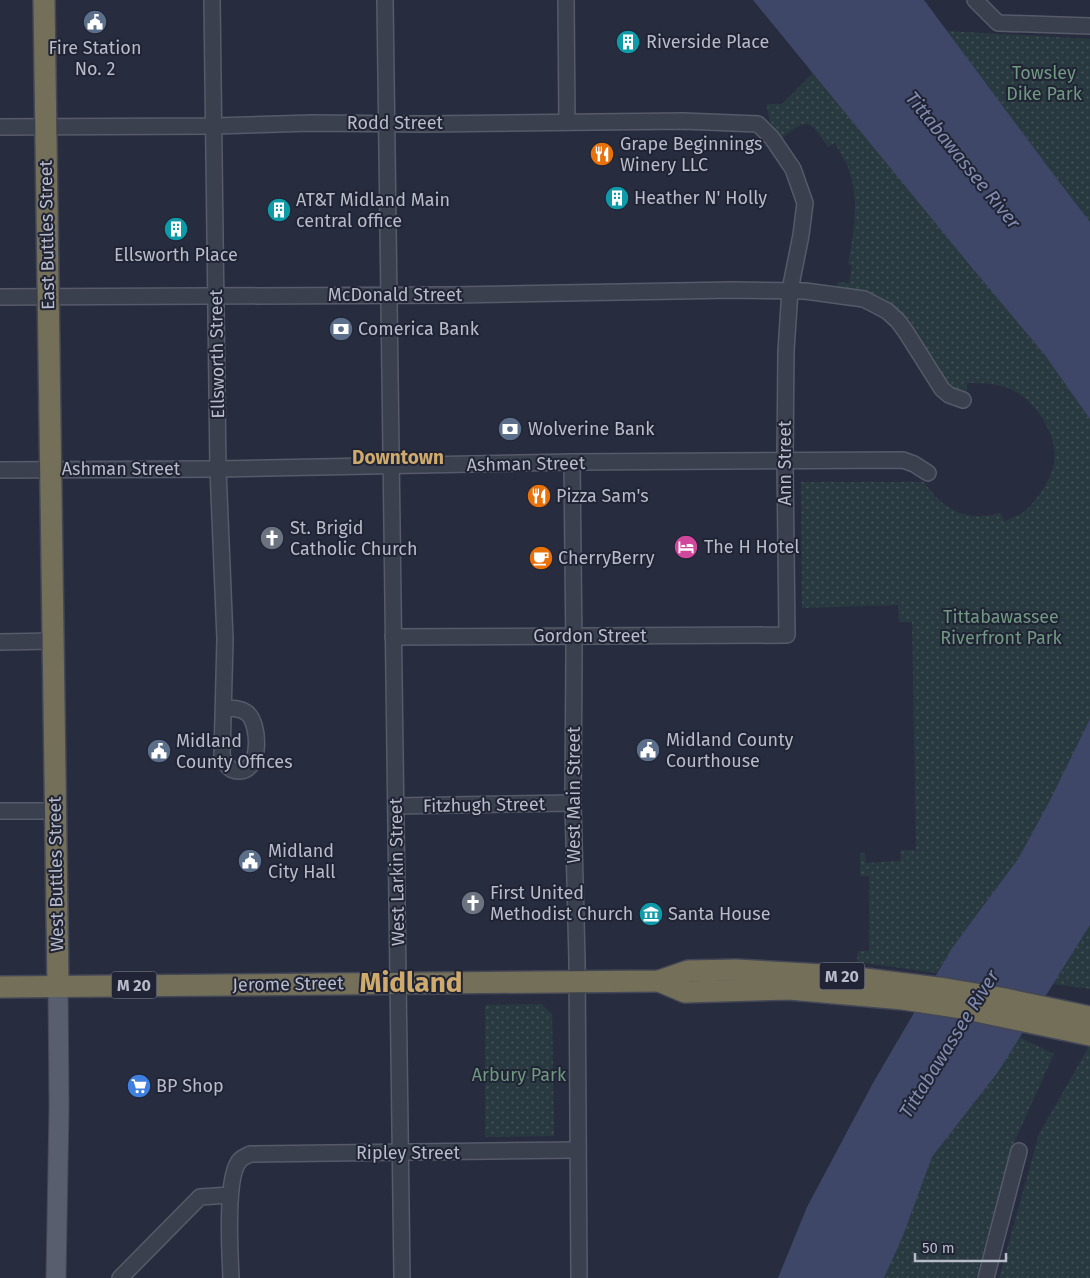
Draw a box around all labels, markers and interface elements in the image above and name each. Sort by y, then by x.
public building icon: Fire Station No. 2 [82,9,108,35]
building icon: Riverside Place [615,29,641,55]
place label: Riverside Place [646,31,769,53]
place label: Fire Station No. 2 [49,37,141,80]
park label: Towsley Dike Park [1006,62,1083,105]
water label: Tittabawassee River [901,87,1026,234]
street label: Rodd Street [347,112,444,134]
place label: Grape Beginnings Winery LLC [620,133,762,176]
restaurant icon: Grape Beginnings Winery LLC [589,141,615,167]
street label: East Buttles Street [35,159,59,310]
building icon: Heather N' Holly [604,185,630,211]
place label: Heather N' Holly [634,187,767,209]
place label: AT&T Midland Main central office [296,189,450,232]
building icon: AT&T Midland Main central office [266,197,292,223]
building icon: Ellsworth Place [163,216,189,242]
place label: Ellsworth Place [114,244,238,266]
street label: McDonald Street [328,284,463,306]
street label: Ellsworth Street [205,289,229,419]
bank icon: Comerica Bank [328,316,354,342]
place label: Comerica Bank [358,318,480,340]
bank icon: Wolverine Bank [497,416,523,442]
place label: Wolverine Bank [528,418,655,440]
street label: Ann Street [774,420,796,506]
district label: Downtown [352,446,444,469]
street label: Ashman Street [466,452,586,476]
street label: Ashman Street [62,458,181,480]
restaurant icon: Pizza Sam's [526,483,552,509]
place label: Pizza Sam's [556,485,649,507]
place label: St. Brigid Catholic Church [290,517,417,560]
church icon: St. Brigid Catholic Church [259,525,285,551]
hotel icon: The H Hotel [673,534,699,560]
place label: The H Hotel [704,536,800,558]
cafe icon: CherryBerry [528,545,554,571]
place label: CherryBerry [558,547,655,569]
park label: Tittabawassee Riverfront Park [940,606,1063,649]
street label: Gordon Street [533,625,647,647]
street label: West Main Street [563,726,585,864]
place label: Midland County Courthouse [666,729,794,772]
place label: Midland County Offices [176,730,293,773]
public building icon: Midland County Courthouse [635,737,661,763]
public building icon: Midland County Offices [146,738,172,764]
street label: Fitzhugh Street [423,793,546,817]
street label: West Buttles Street [44,796,68,952]
street label: West Larkin Street [385,797,409,946]
place label: Midland City Hall [268,840,336,883]
public building icon: Midland City Hall [237,848,263,874]
place label: First United Methodist Church [490,882,633,925]
church icon: First United Methodist Church [460,890,486,916]
museum icon: Santa House [638,901,664,927]
place label: Santa House [668,903,771,925]
road number: M 20 [820,962,864,989]
water label: Tittabawassee River [894,965,1004,1122]
district label: Midland [359,966,463,999]
road number: M 20 [112,972,156,998]
street label: Jerome Street [232,972,344,996]
park label: Arbury Park [472,1064,567,1086]
supermarket icon: BP Shop [126,1073,152,1099]
place label: BP Shop [156,1075,224,1097]
street label: Ripley Street [356,1142,461,1164]
scale bar [915,1230,1006,1262]
text: 50 m [922,1239,955,1257]

